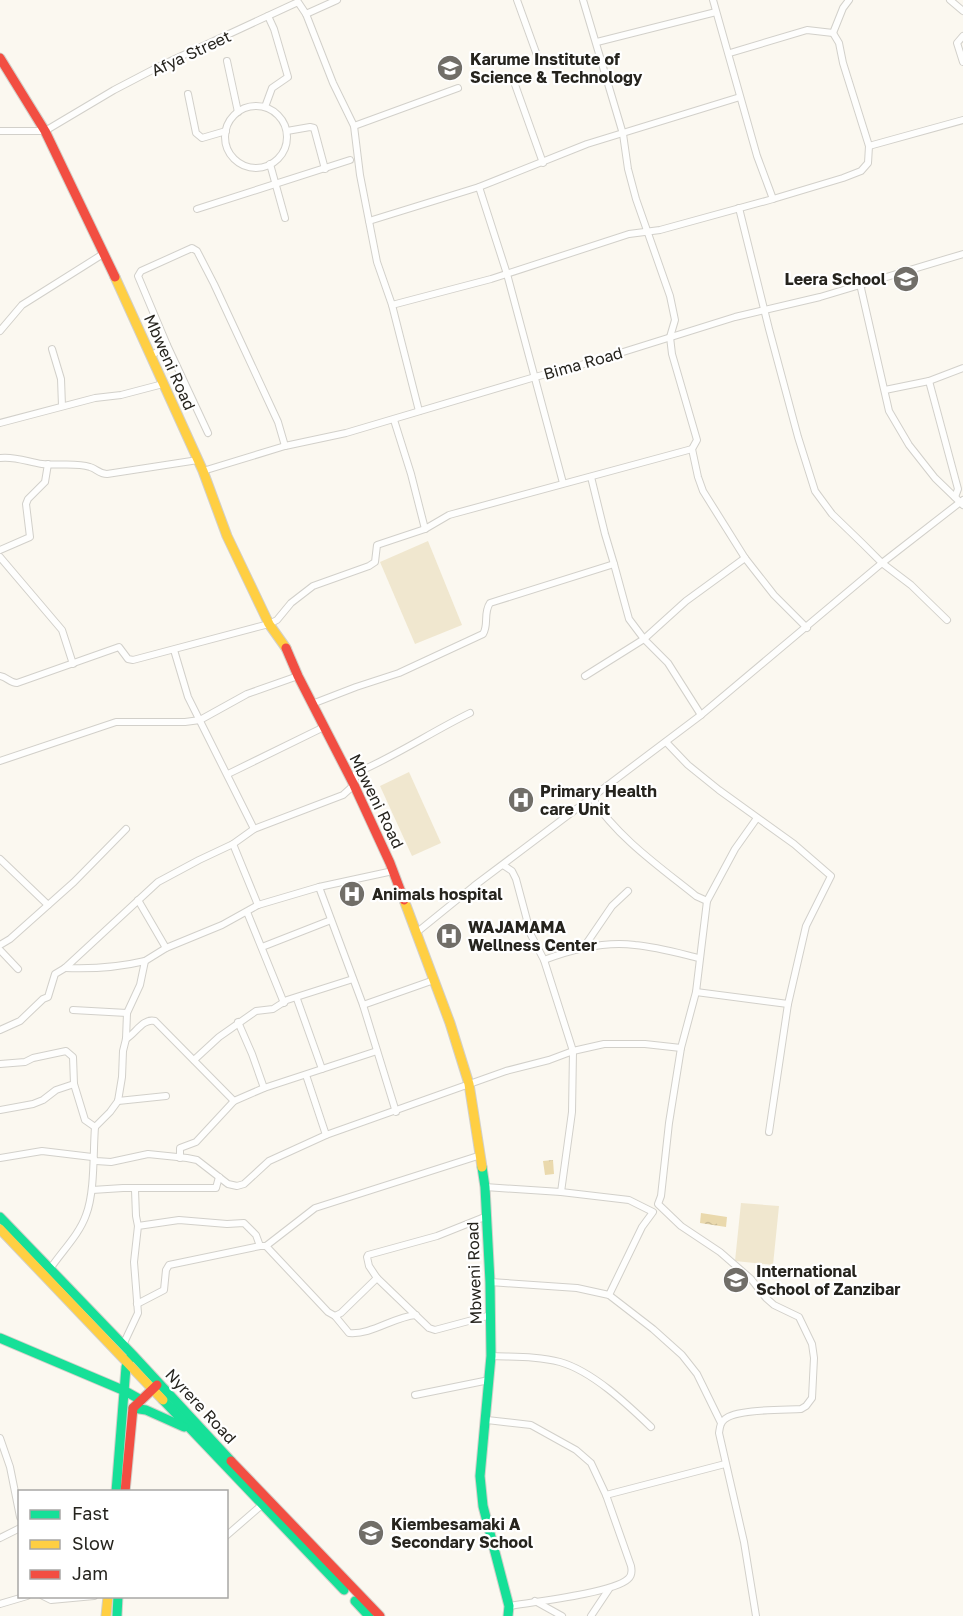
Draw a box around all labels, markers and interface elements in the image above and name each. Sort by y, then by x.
street label: Afya Street [148,26,234,80]
place label: Karume Institute of Science & Technology [470,49,643,87]
school or university icon: Karume Institute of Science & Technology [435,53,465,83]
school or university icon: Leera School [891,264,921,294]
place label: Leera School [785,269,887,289]
street label: Mbweni Road [140,311,200,413]
street label: Bima Road [541,342,625,384]
street label: Mbweni Road [345,750,409,852]
place label: Primary Health care Unit [540,781,657,819]
hospital icon: Primary Health care Unit [506,785,536,815]
hospital icon: Animals hospital [337,879,367,909]
place label: Animals hospital [372,884,503,904]
place label: WAJAMAMA Wellness Center [468,917,597,955]
hospital icon: WAJAMAMA Wellness Center [434,921,464,951]
street label: Mbweni Road [462,1221,486,1325]
place label: International School of Zanzibar [756,1261,900,1299]
school or university icon: International School of Zanzibar [721,1265,751,1295]
street label: Nyrere Road [161,1364,241,1448]
legend [18,1490,228,1598]
text: Fast [72,1502,109,1524]
place label: Kiembesamaki A Secondary School [391,1514,534,1552]
school or university icon: Kiembesamaki A Secondary School [356,1518,386,1548]
text: Slow [72,1532,115,1554]
text: Jam [72,1562,108,1584]

